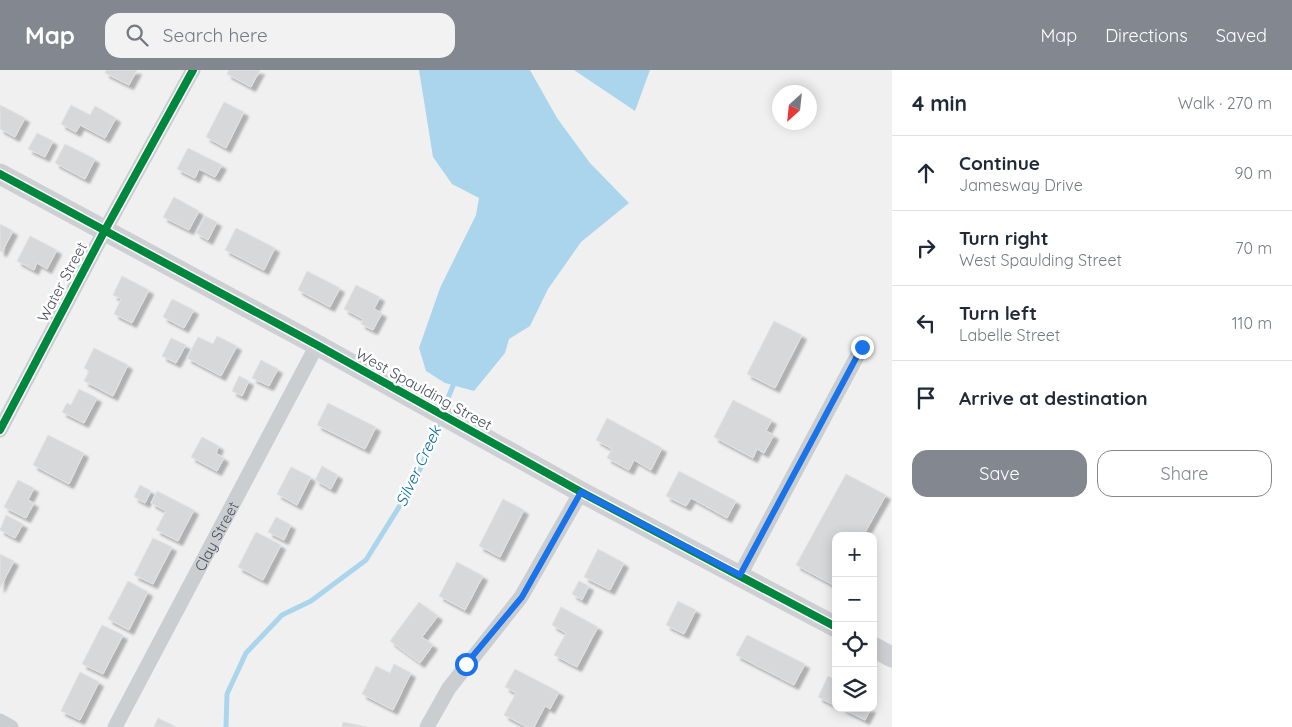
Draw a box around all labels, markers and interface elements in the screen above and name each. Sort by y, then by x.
search box [105,13,455,58]
text: Map [25,20,75,50]
icon: search [123,21,151,49]
text: Search here [163,23,268,47]
text: Map [1040,24,1077,47]
text: Directions [1105,24,1188,47]
text: Saved [1216,24,1267,47]
north arrow [772,85,817,130]
text: 4 min [912,90,967,116]
text: Walk · 270 m [1178,93,1272,113]
text: Continue [959,151,1040,175]
icon: ahead [912,159,940,187]
text: 90 m [1235,163,1272,183]
text: Jamesway Drive [959,175,1083,195]
text: Turn right [959,226,1048,250]
icon: right [912,234,940,262]
text: 70 m [1235,238,1272,258]
street label: Water Street [33,239,91,325]
text: West Spaulding Street [959,250,1122,270]
text: Turn left [959,301,1037,325]
icon: left [912,309,940,337]
text: 110 m [1232,313,1272,333]
text: Labelle Street [959,325,1060,345]
route end [851,336,874,359]
street label: West Spaulding Street [353,344,495,434]
icon: arrive [912,384,940,412]
text: Arrive at destination [959,386,1148,410]
water label: Silver Creek [391,421,446,509]
button: Save [912,450,1087,497]
button: Share [1097,450,1272,497]
street label: Clay Street [190,498,242,574]
map controls [832,532,877,712]
button: + [832,532,877,577]
button: − [832,577,877,622]
button: locate [832,622,877,667]
route start [455,653,478,676]
button: layers [832,667,877,712]

